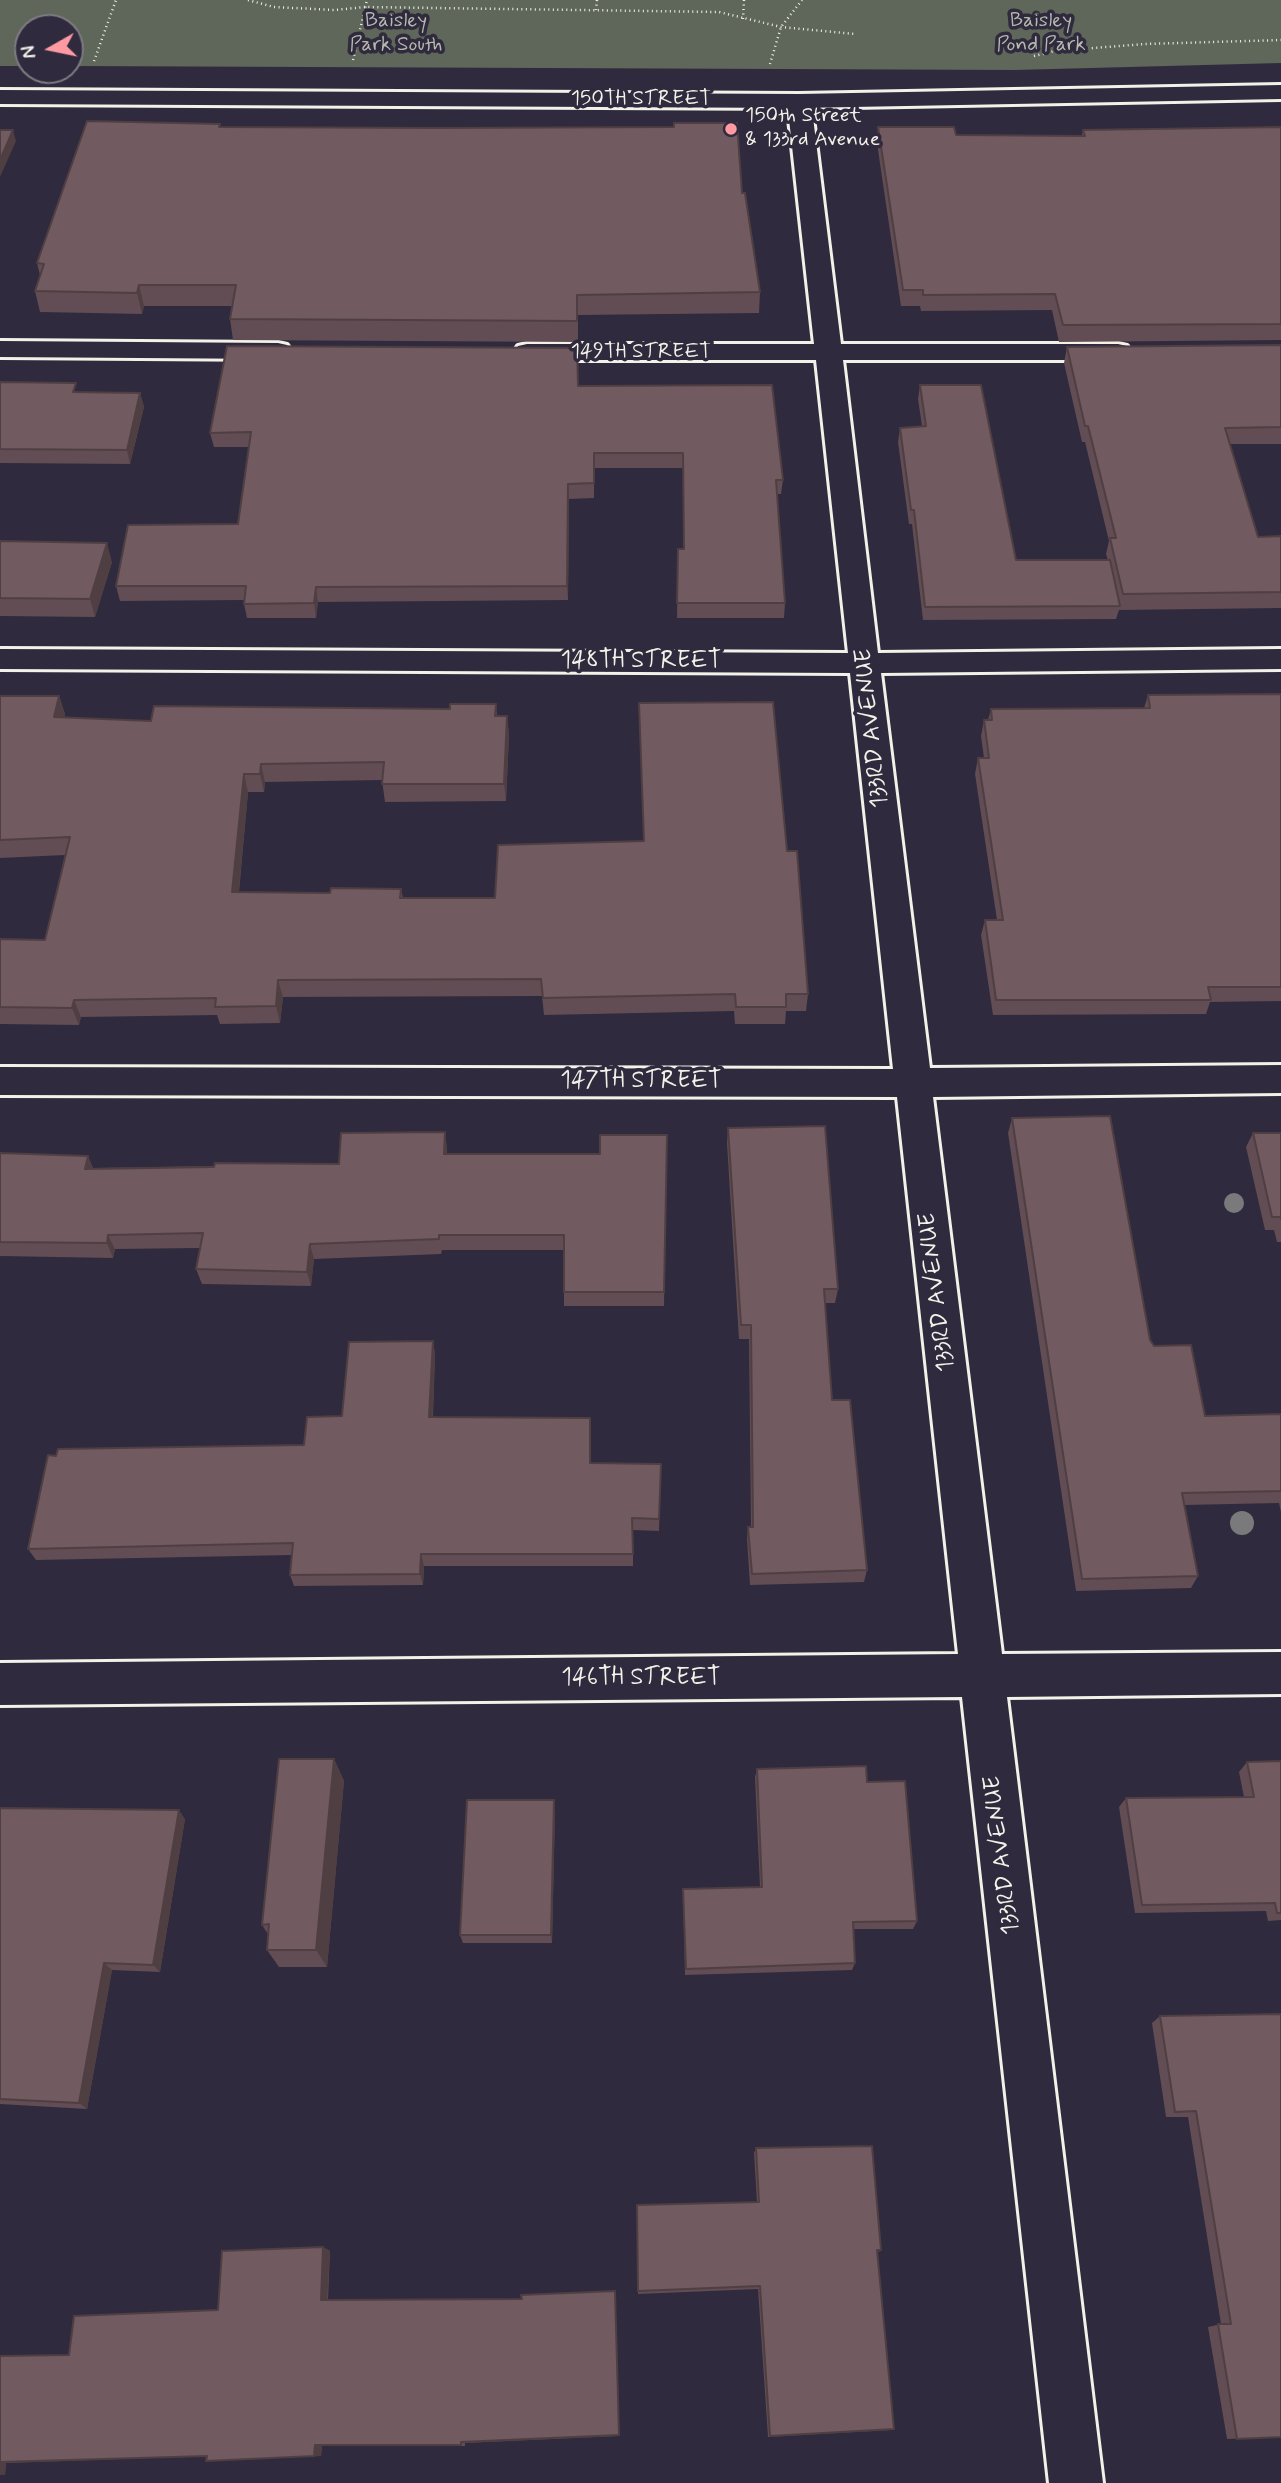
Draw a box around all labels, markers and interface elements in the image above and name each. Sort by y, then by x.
park label: Baisley Park South [349,9,443,59]
park label: Baisley Pond Park [996,9,1086,59]
north arrow [14,14,84,84]
text: N [16,44,43,60]
street label: 150TH STREET [571,87,711,113]
place label: 150th Street & 133rd Avenue [745,104,880,154]
marker: 150th Street & 133rd Avenue [723,121,739,137]
street label: 149TH STREET [571,340,711,366]
street label: 133RD AVENUE [850,647,896,809]
street label: 148TH STREET [561,648,721,676]
street label: 147TH STREET [560,1068,722,1096]
street label: 133RD AVENUE [914,1211,962,1373]
street label: 146TH STREET [561,1665,721,1693]
street label: 133RD AVENUE [979,1774,1027,1936]

